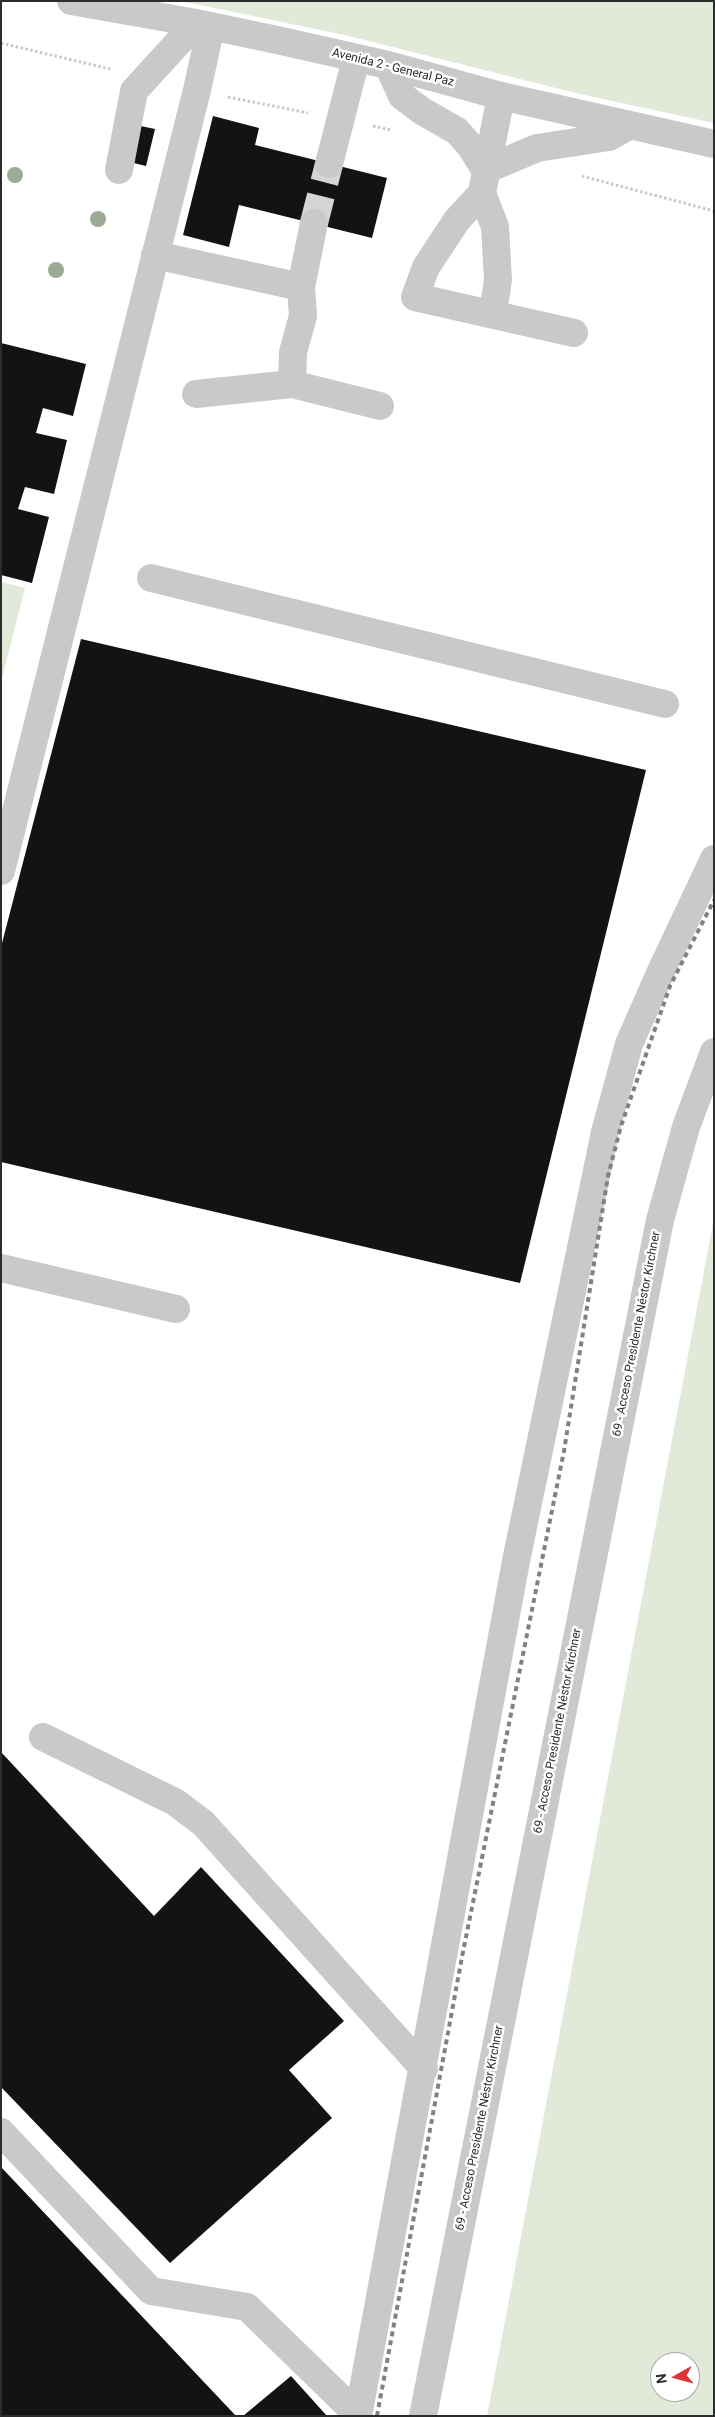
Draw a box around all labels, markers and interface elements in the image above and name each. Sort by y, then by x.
street label: Avenida 2 - General Paz [331,46,455,90]
street label: 69 - Acceso Presidente Néstor Kirchner [610,1230,664,1438]
street label: 69 - Acceso Presidente Néstor Kirchner [531,1627,585,1835]
street label: 69 - Acceso Presidente Néstor Kirchner [453,2024,507,2232]
north arrow [650,2352,700,2402]
text: N [653,2373,670,2385]

